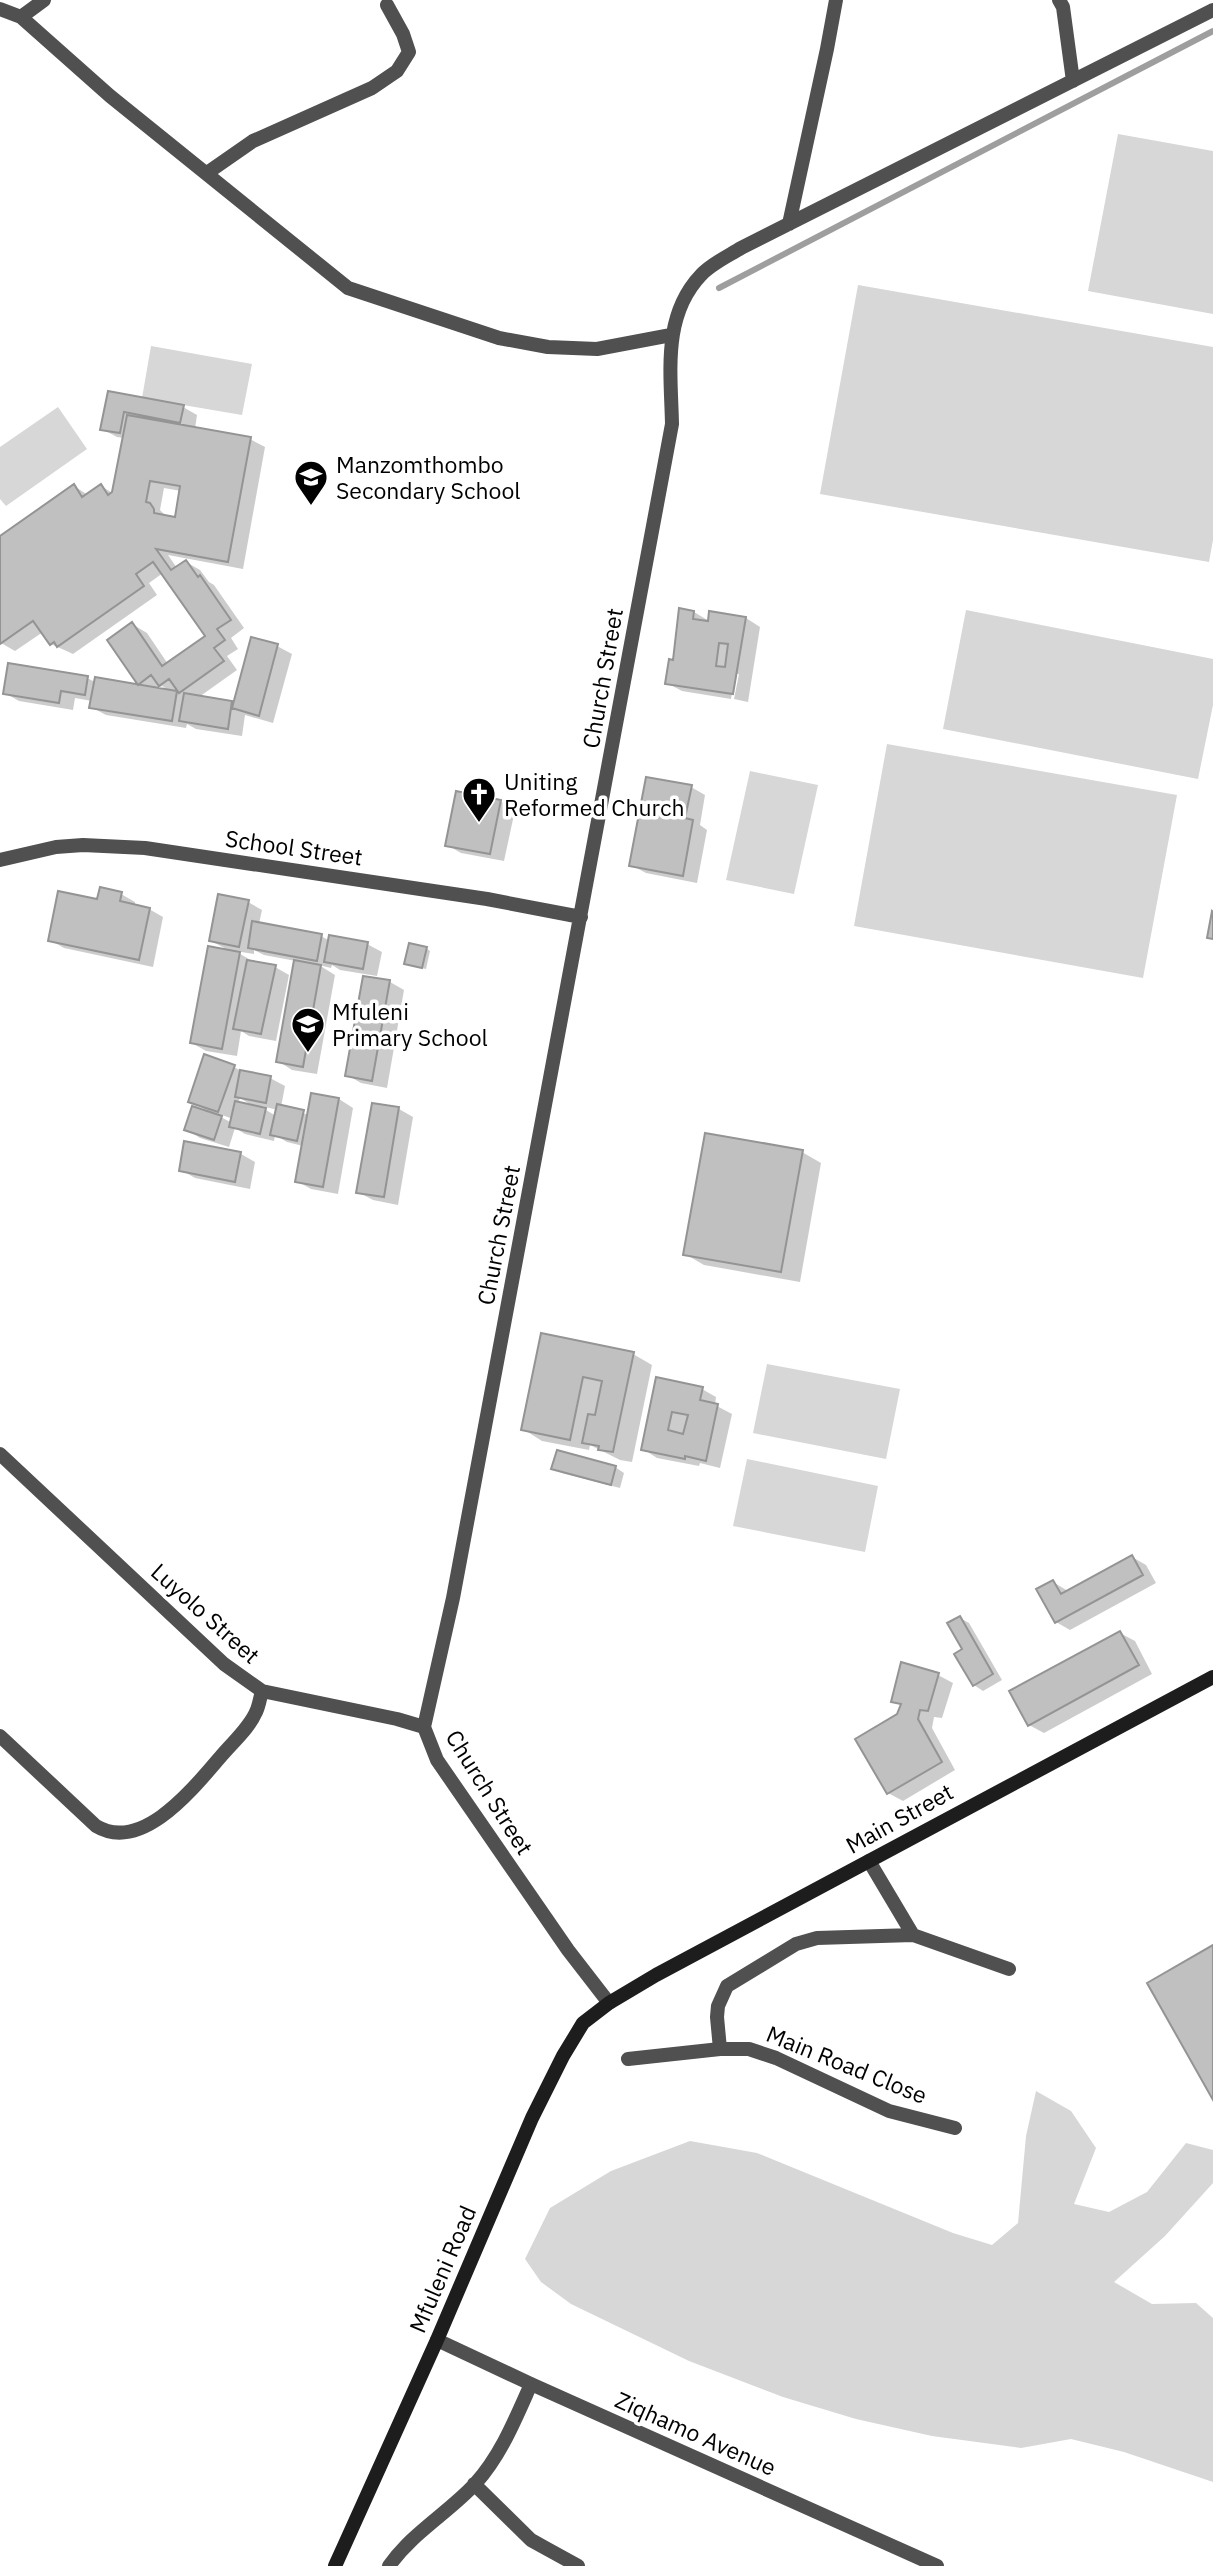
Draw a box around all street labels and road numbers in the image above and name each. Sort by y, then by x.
street label: Church Street [575,606,629,750]
street label: School Street [223,823,365,871]
street label: Church Street [470,1162,526,1308]
street label: Luyolo Street [145,1556,267,1670]
street label: Church Street [440,1724,540,1860]
street label: Main Street [840,1776,958,1860]
street label: Main Road Close [762,2018,932,2110]
street label: Mfuleni Road [402,2201,482,2337]
street label: Ziqhamo Avenue [611,2384,781,2482]

